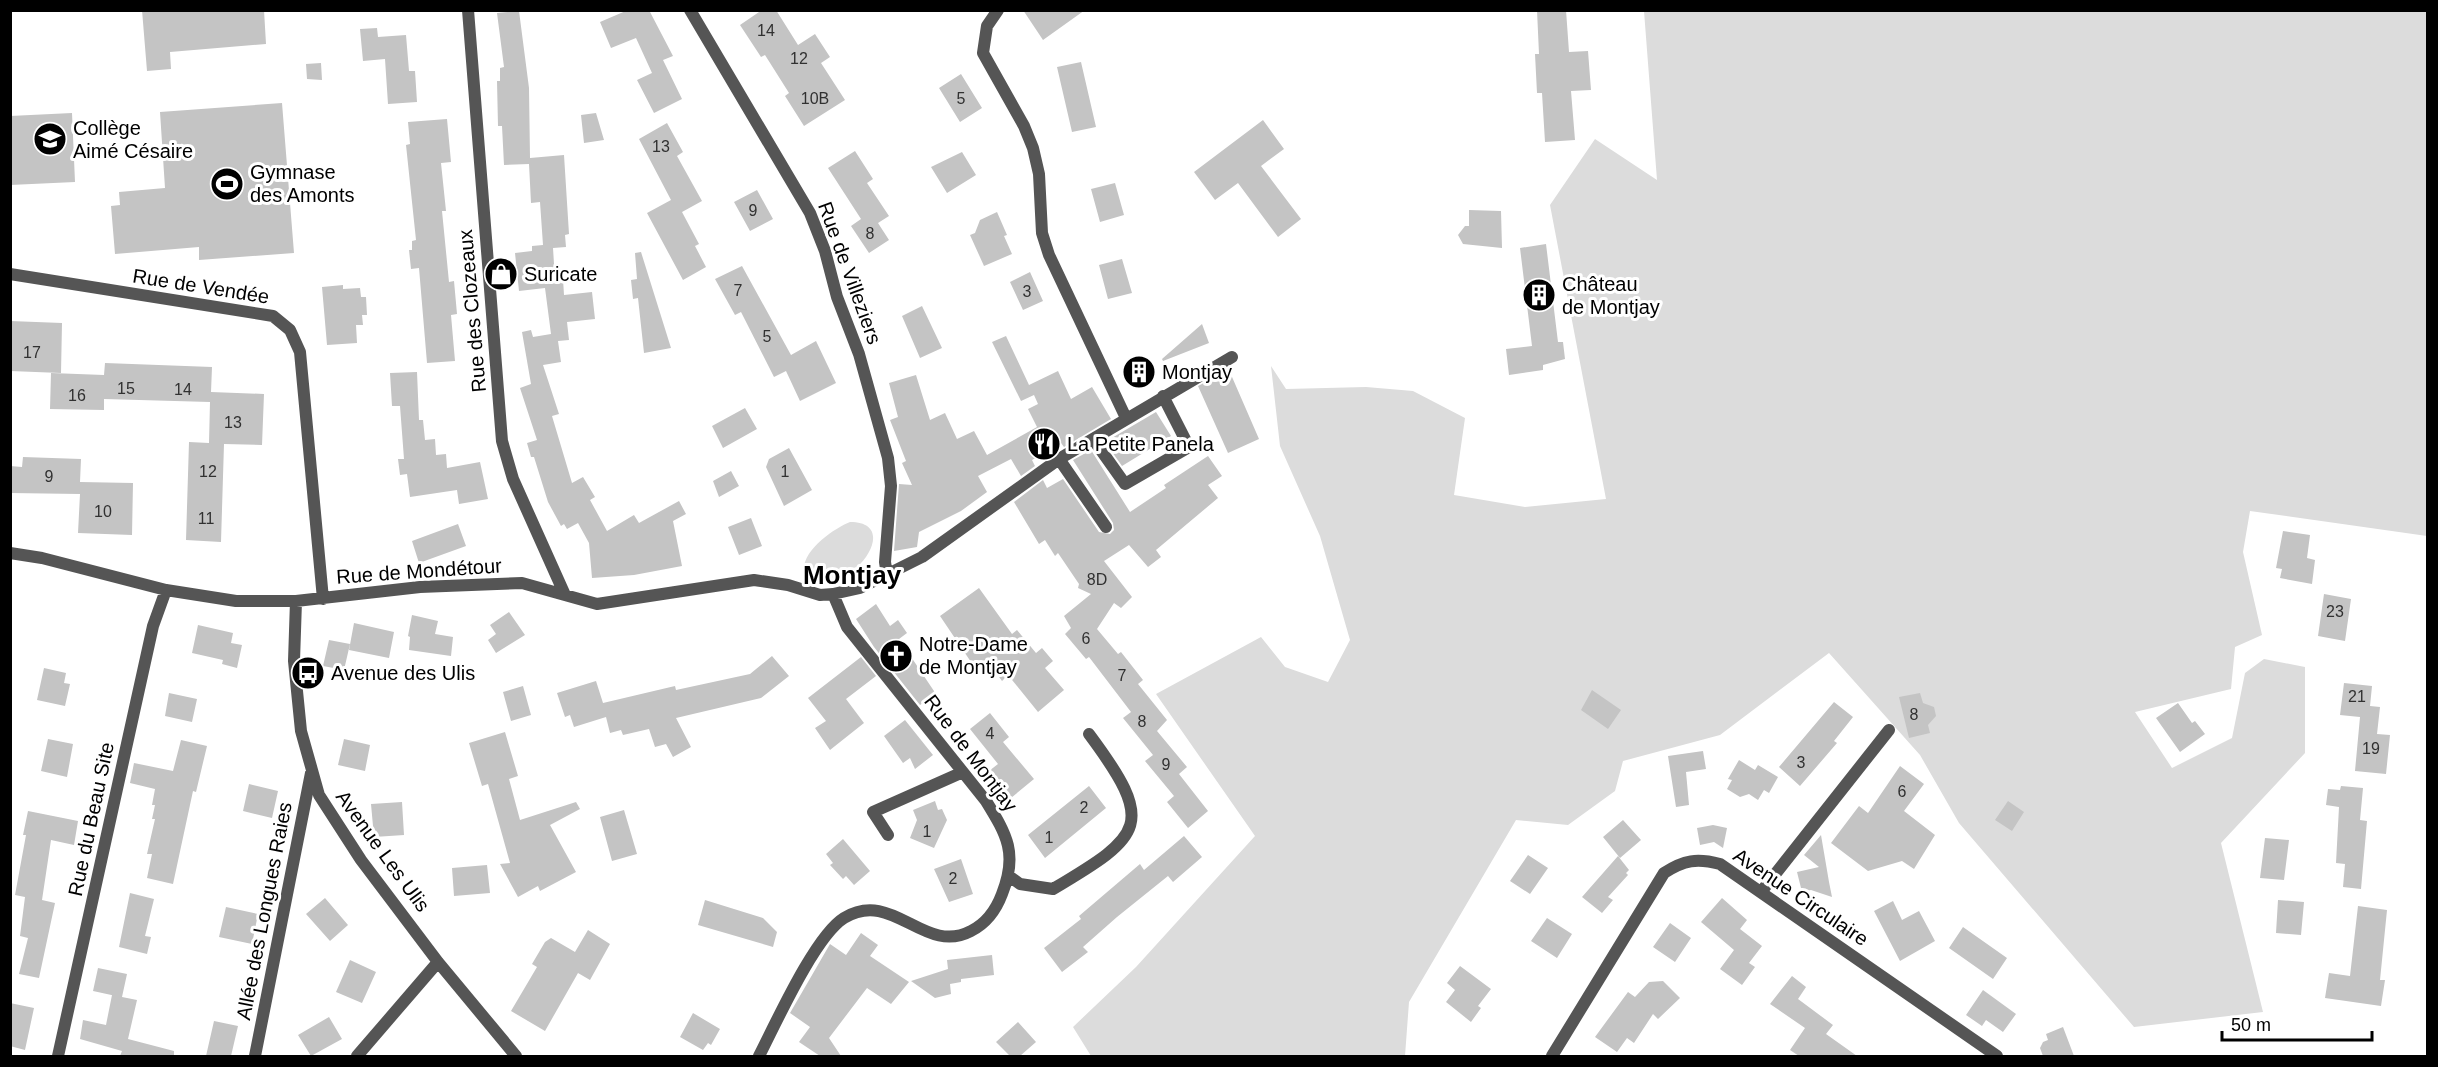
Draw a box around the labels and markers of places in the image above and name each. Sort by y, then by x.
place label: Collège Aimé Césaire [73,117,193,162]
school or university icon: Collège Aimé Césaire [32,121,68,157]
place label: Gymnase des Amonts [250,161,355,206]
sports icon: Gymnase des Amonts [209,166,245,202]
shop icon: Suricate [483,256,519,292]
place label: Suricate [524,263,597,285]
place label: Château de Montjay [1562,273,1660,318]
building icon: Château de Montjay [1521,277,1557,313]
building icon: Montjay [1121,354,1157,390]
place label: Montjay [1162,361,1232,383]
restaurant icon: La Petite Panela [1026,426,1062,462]
place label: La Petite Panela [1067,433,1215,455]
place label: Notre-Dame de Montjay [919,633,1028,678]
church icon: Notre-Dame de Montjay [878,638,914,674]
bus stop icon: Avenue des Ulis [290,655,326,691]
place label: Avenue des Ulis [331,662,475,684]

